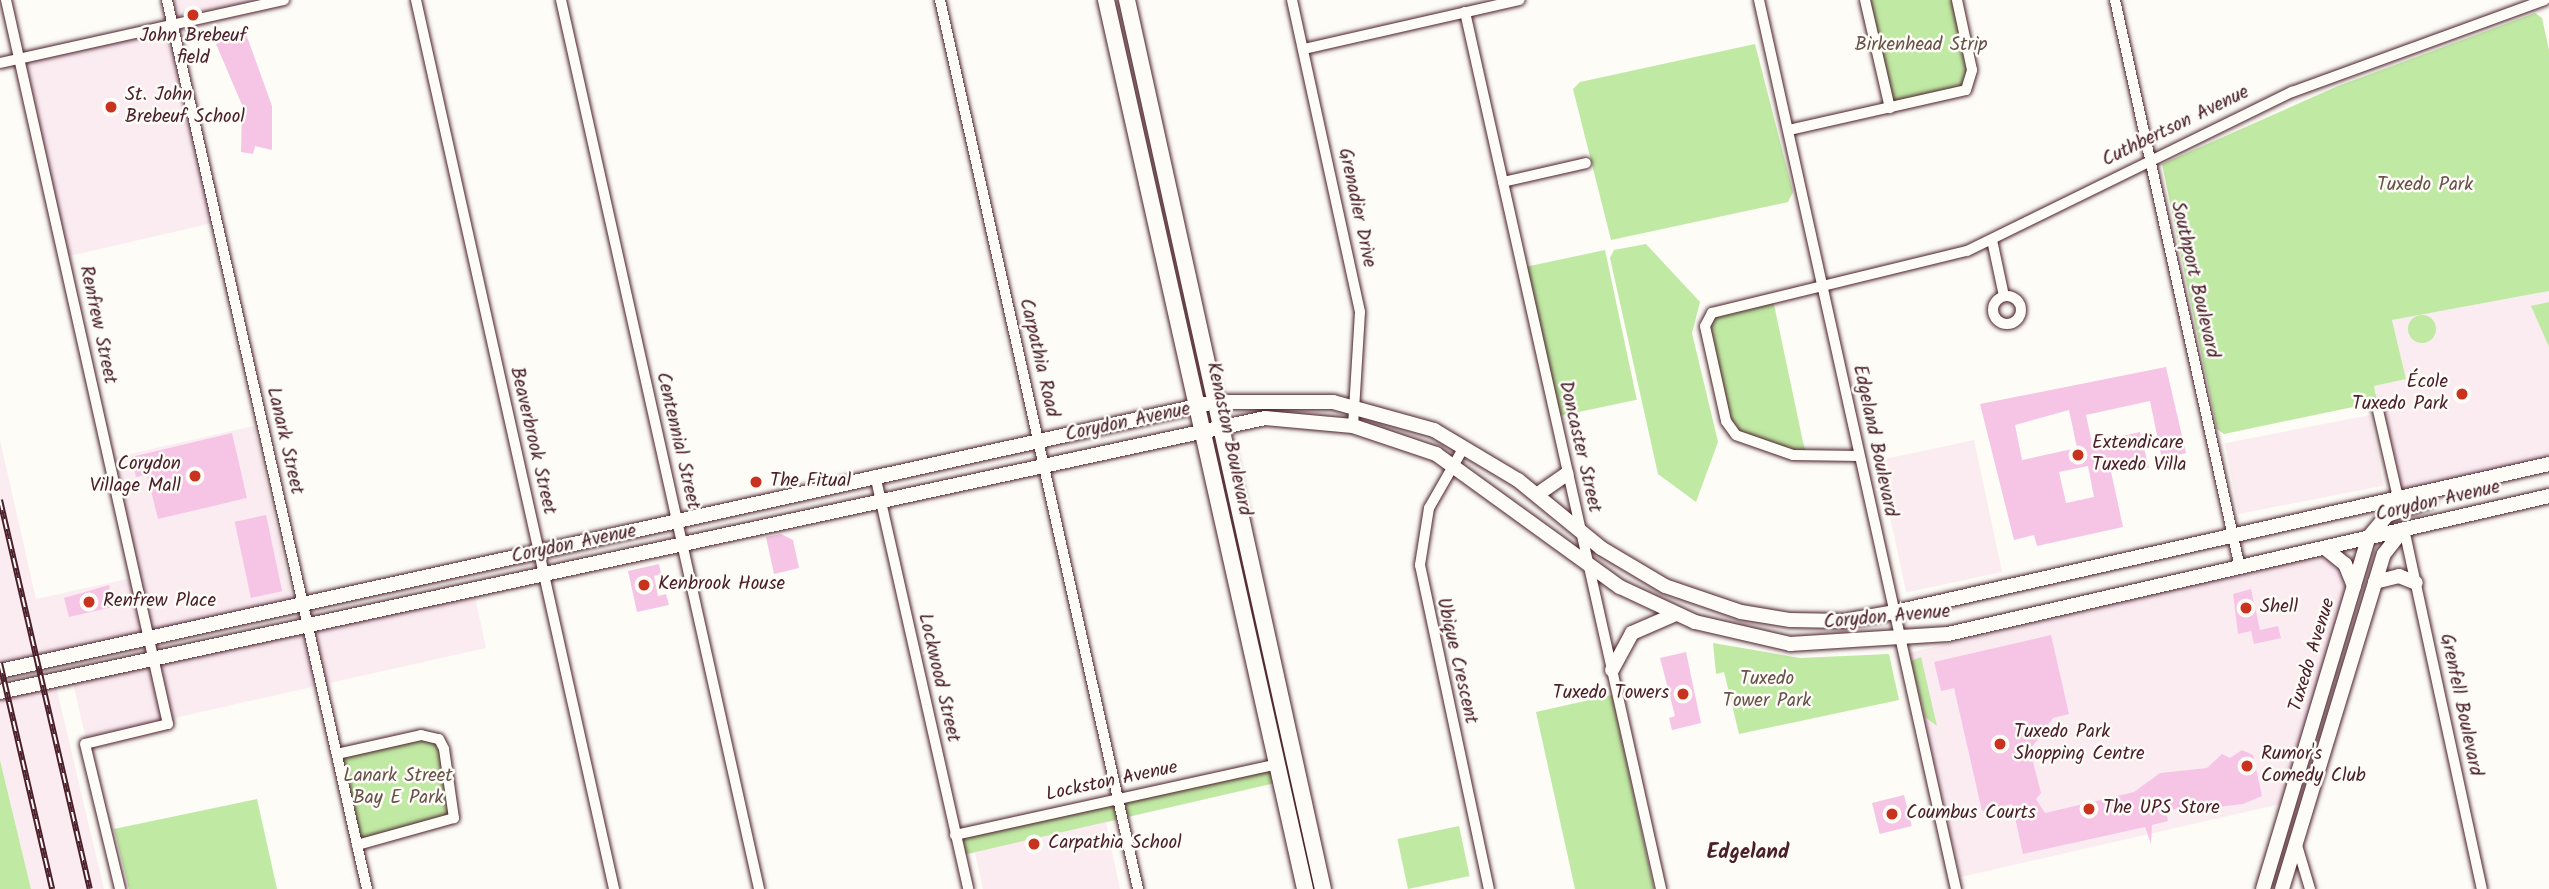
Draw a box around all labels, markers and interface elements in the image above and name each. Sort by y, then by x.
marker: John Brebeuf field [185,7,201,23]
place label: John Brebeuf field [139,26,247,70]
park label: Birkenhead Strip [1855,35,1987,57]
street label: Cuthbertson Avenue [2099,82,2253,172]
place label: St. John Brebeuf School [125,85,245,129]
marker: St. John Brebeuf School [103,99,119,115]
street label: Grenadier Drive [1332,146,1380,270]
park label: Tuxedo Park [2377,175,2473,197]
street label: Southport Boulevard [2165,199,2223,361]
street label: Renfrew Street [73,264,121,386]
street label: Carpathia Road [1013,296,1063,420]
street label: Kenaston Boulevard [1201,360,1255,518]
street label: Edgeland Boulevard [1847,363,1901,519]
street label: Beaverbrook Street [504,365,560,517]
street label: Centennial Street [650,370,704,512]
place label: École Tuxedo Park [2352,372,2448,416]
street label: Doncaster Street [1553,379,1605,515]
street label: Lanark Street [261,385,307,497]
marker: École Tuxedo Park [2454,386,2470,402]
street label: Corydon Avenue [1064,399,1192,447]
place label: Extendicare Tuxedo Villa [2092,433,2187,477]
marker: Extendicare Tuxedo Villa [2070,447,2086,463]
place label: Corydon Village Mall [90,454,181,498]
marker: Corydon Village Mall [187,468,203,484]
place label: The Fitual [770,471,851,493]
marker: The Fitual [748,474,764,490]
street label: Corydon Avenue [2374,477,2502,527]
street label: Corydon Avenue [510,521,638,569]
place label: Kenbrook House [658,574,785,596]
marker: Kenbrook House [636,577,652,593]
place label: Renfrew Place [103,591,216,613]
marker: Renfrew Place [81,594,97,610]
street label: Tuxedo Avenue [2285,595,2341,715]
street label: Ubique Crescent [1430,596,1482,726]
place label: Shell [2260,597,2298,619]
marker: Shell [2238,600,2254,616]
street label: Corydon Avenue [1823,601,1951,635]
street label: Lockwood Street [912,611,964,745]
street label: Grenfell Boulevard [2434,632,2486,778]
park label: Tuxedo Tower Park [1723,669,1811,713]
place label: Tuxedo Towers [1553,683,1669,705]
marker: Tuxedo Towers [1675,686,1691,702]
place label: Tuxedo Park Shopping Centre [2014,722,2145,766]
marker: Tuxedo Park Shopping Centre [1992,736,2008,752]
place label: Rumor's Comedy Club [2261,744,2366,788]
street label: Lockston Avenue [1044,757,1180,807]
marker: Rumor's Comedy Club [2239,758,2255,774]
park label: Lanark Street Bay E Park [343,766,453,810]
place label: The UPS Store [2103,798,2220,820]
marker: The UPS Store [2081,801,2097,817]
place label: Coumbus Courts [1906,803,2036,825]
marker: Coumbus Courts [1884,806,1900,822]
place label: Carpathia School [1048,833,1182,855]
marker: Carpathia School [1026,836,1042,852]
district label: Edgeland [1707,840,1789,866]

